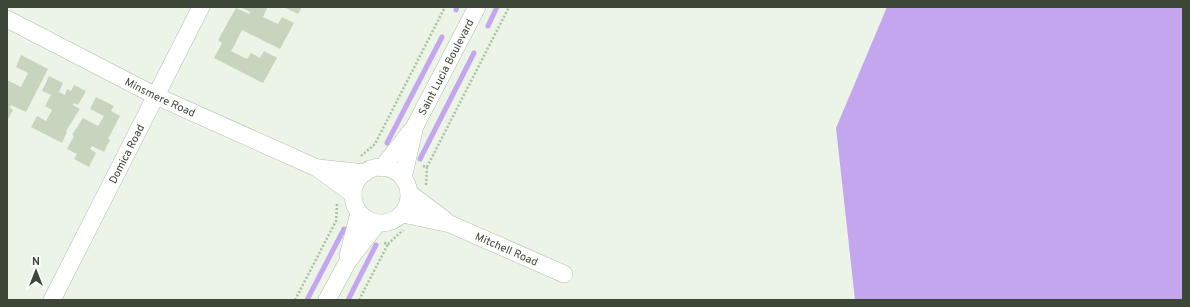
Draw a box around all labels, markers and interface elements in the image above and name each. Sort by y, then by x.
street label: Saint Lucia Boulevard [416,17,478,118]
street label: Minsmere Road [122,75,197,121]
street label: Domica Road [106,122,148,186]
street label: Mitchell Road [473,230,540,270]
north arrow [16,251,56,291]
text: N [32,255,40,269]

